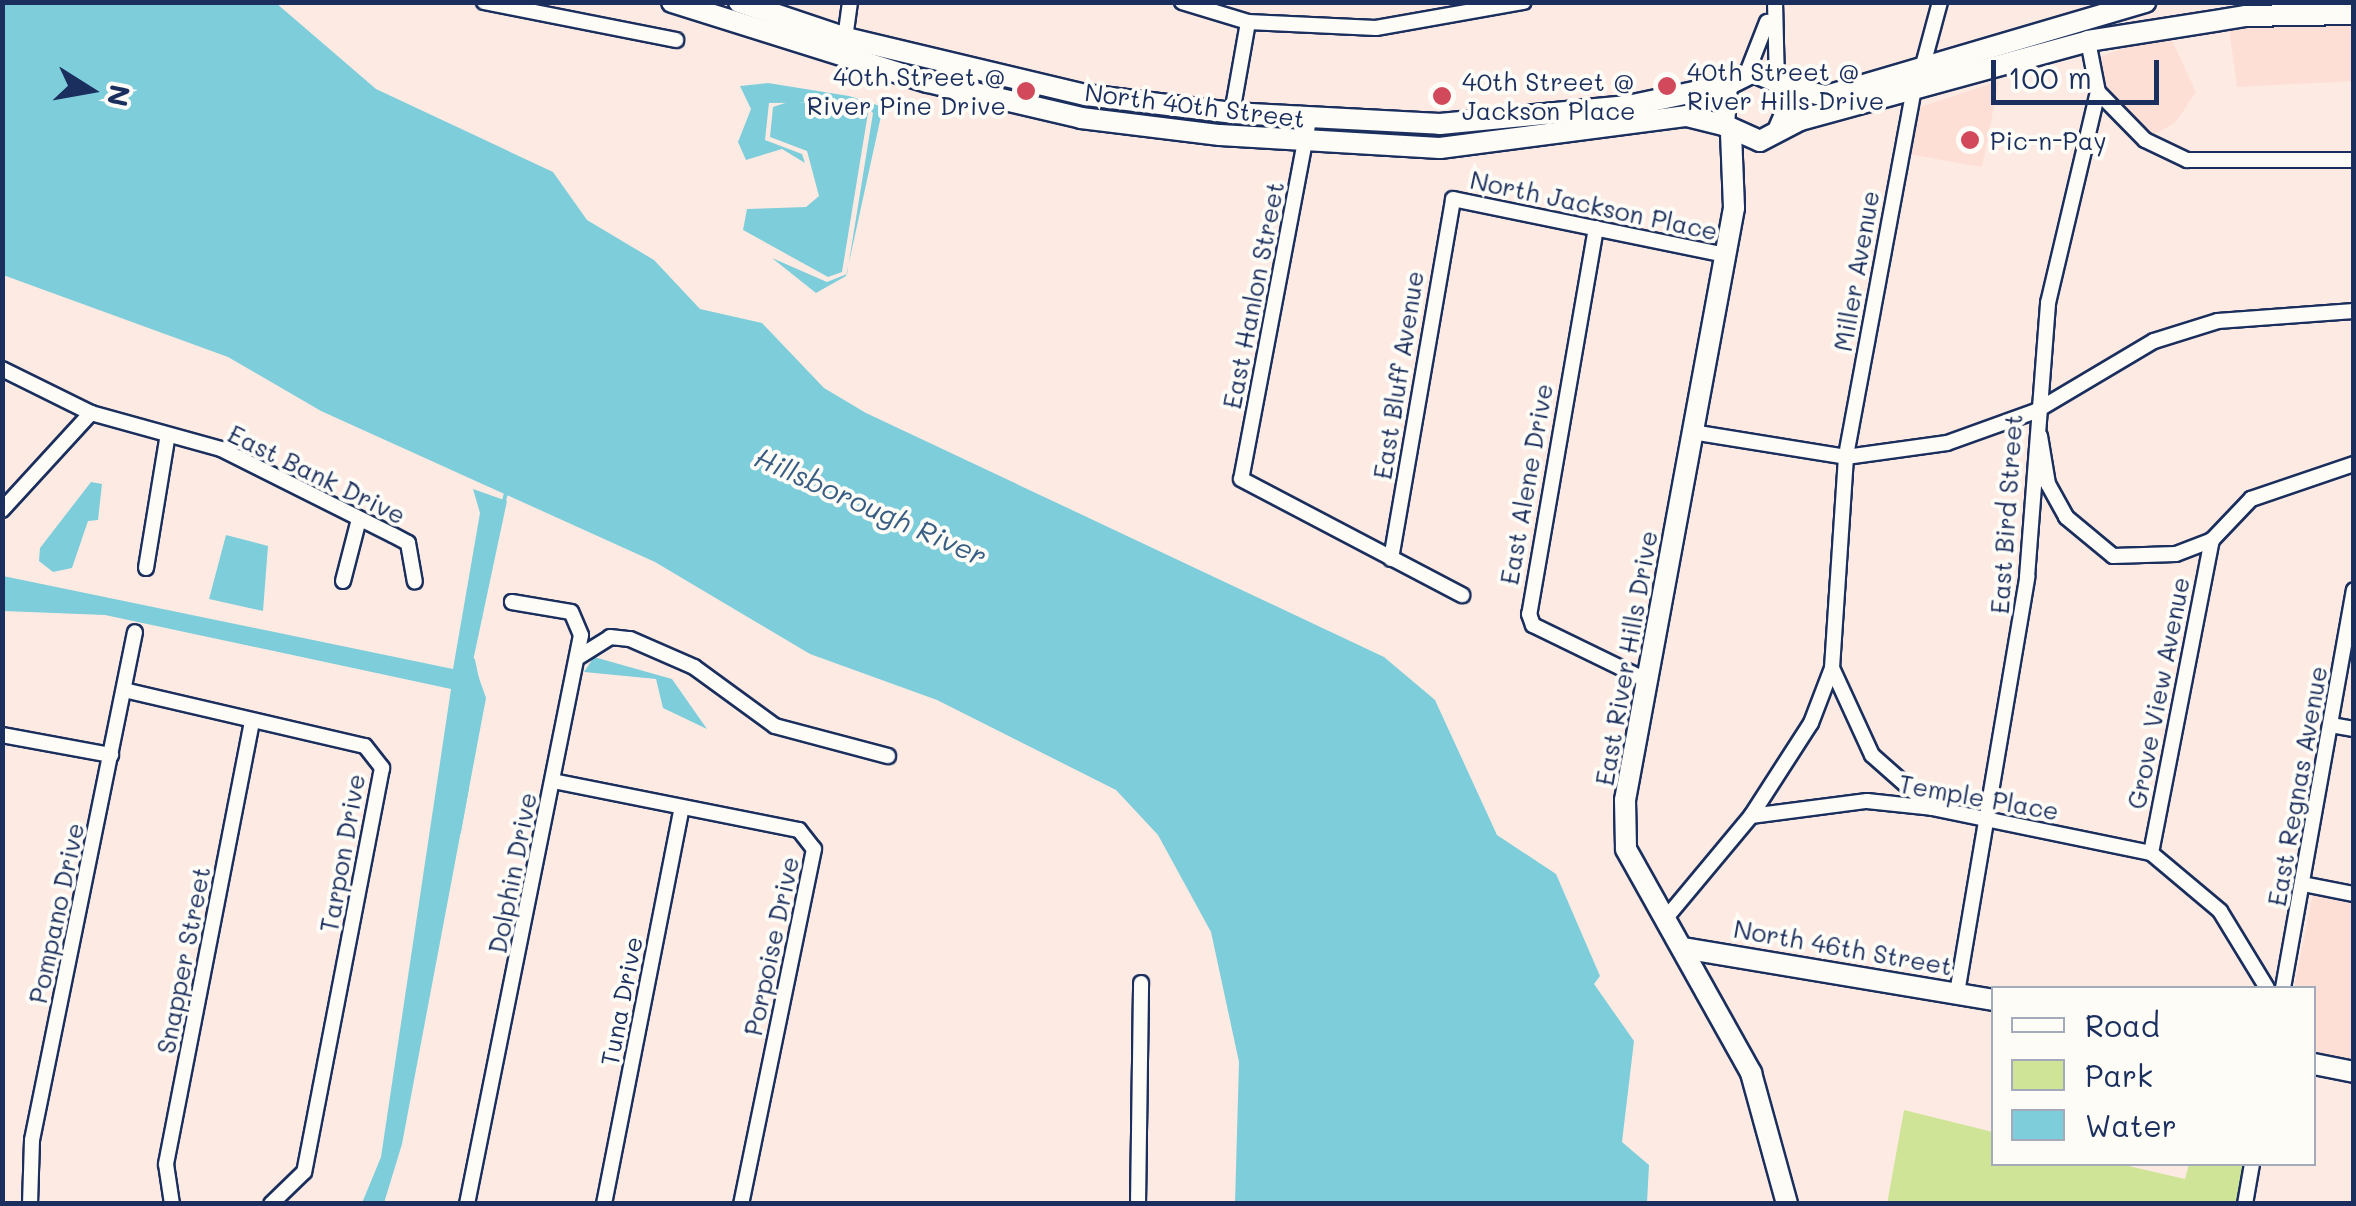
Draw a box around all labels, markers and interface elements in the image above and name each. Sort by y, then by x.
north arrow [40,40,140,140]
scale bar [1996,40,2164,102]
place label: 40th Street @ River Hills Drive [1687,57,1884,116]
text: 100 m [2008,57,2092,97]
place label: 40th Street @ River Pine Drive [807,62,1006,121]
place label: 40th Street @ Jackson Place [1462,67,1635,126]
marker: 40th Street @ River Hills Drive [1656,75,1678,97]
street label: North 40th Street [1083,77,1307,133]
marker: 40th Street @ River Pine Drive [1015,80,1037,102]
text: N [100,82,139,110]
marker: 40th Street @ Jackson Place [1431,85,1453,107]
place label: Pic-n-Pay [1990,125,2106,155]
marker: Pic-n-Pay [1959,129,1981,151]
street label: North Jackson Place [1467,164,1721,246]
street label: East Hanlon Street [1216,179,1290,411]
street label: Miller Avenue [1827,188,1885,354]
street label: East Bluff Avenue [1367,269,1429,481]
street label: East Alene Drive [1494,381,1558,587]
street label: East Bird Street [1984,413,2028,615]
street label: East Bank Drive [224,418,410,530]
water label: Hillsborough River [750,440,992,572]
street label: East River Hills Drive [1589,528,1663,788]
street label: Grove View Avenue [2121,574,2195,812]
street label: East Regnas Avenue [2261,664,2333,908]
street label: Temple Place [1897,768,2061,826]
street label: Tarpon Drive [313,771,371,935]
street label: Dolphin Drive [482,790,542,956]
street label: Pompano Drive [22,820,90,1006]
street label: Porpoise Drive [737,854,805,1038]
street label: Snapper Street [150,864,216,1056]
street label: North 46th Street [1731,913,1955,981]
street label: Tuna Drive [594,934,648,1068]
legend [1991,986,2316,1166]
text: Road [2085,1005,2160,1045]
text: Park [2085,1055,2153,1095]
text: Water [2085,1105,2177,1145]

